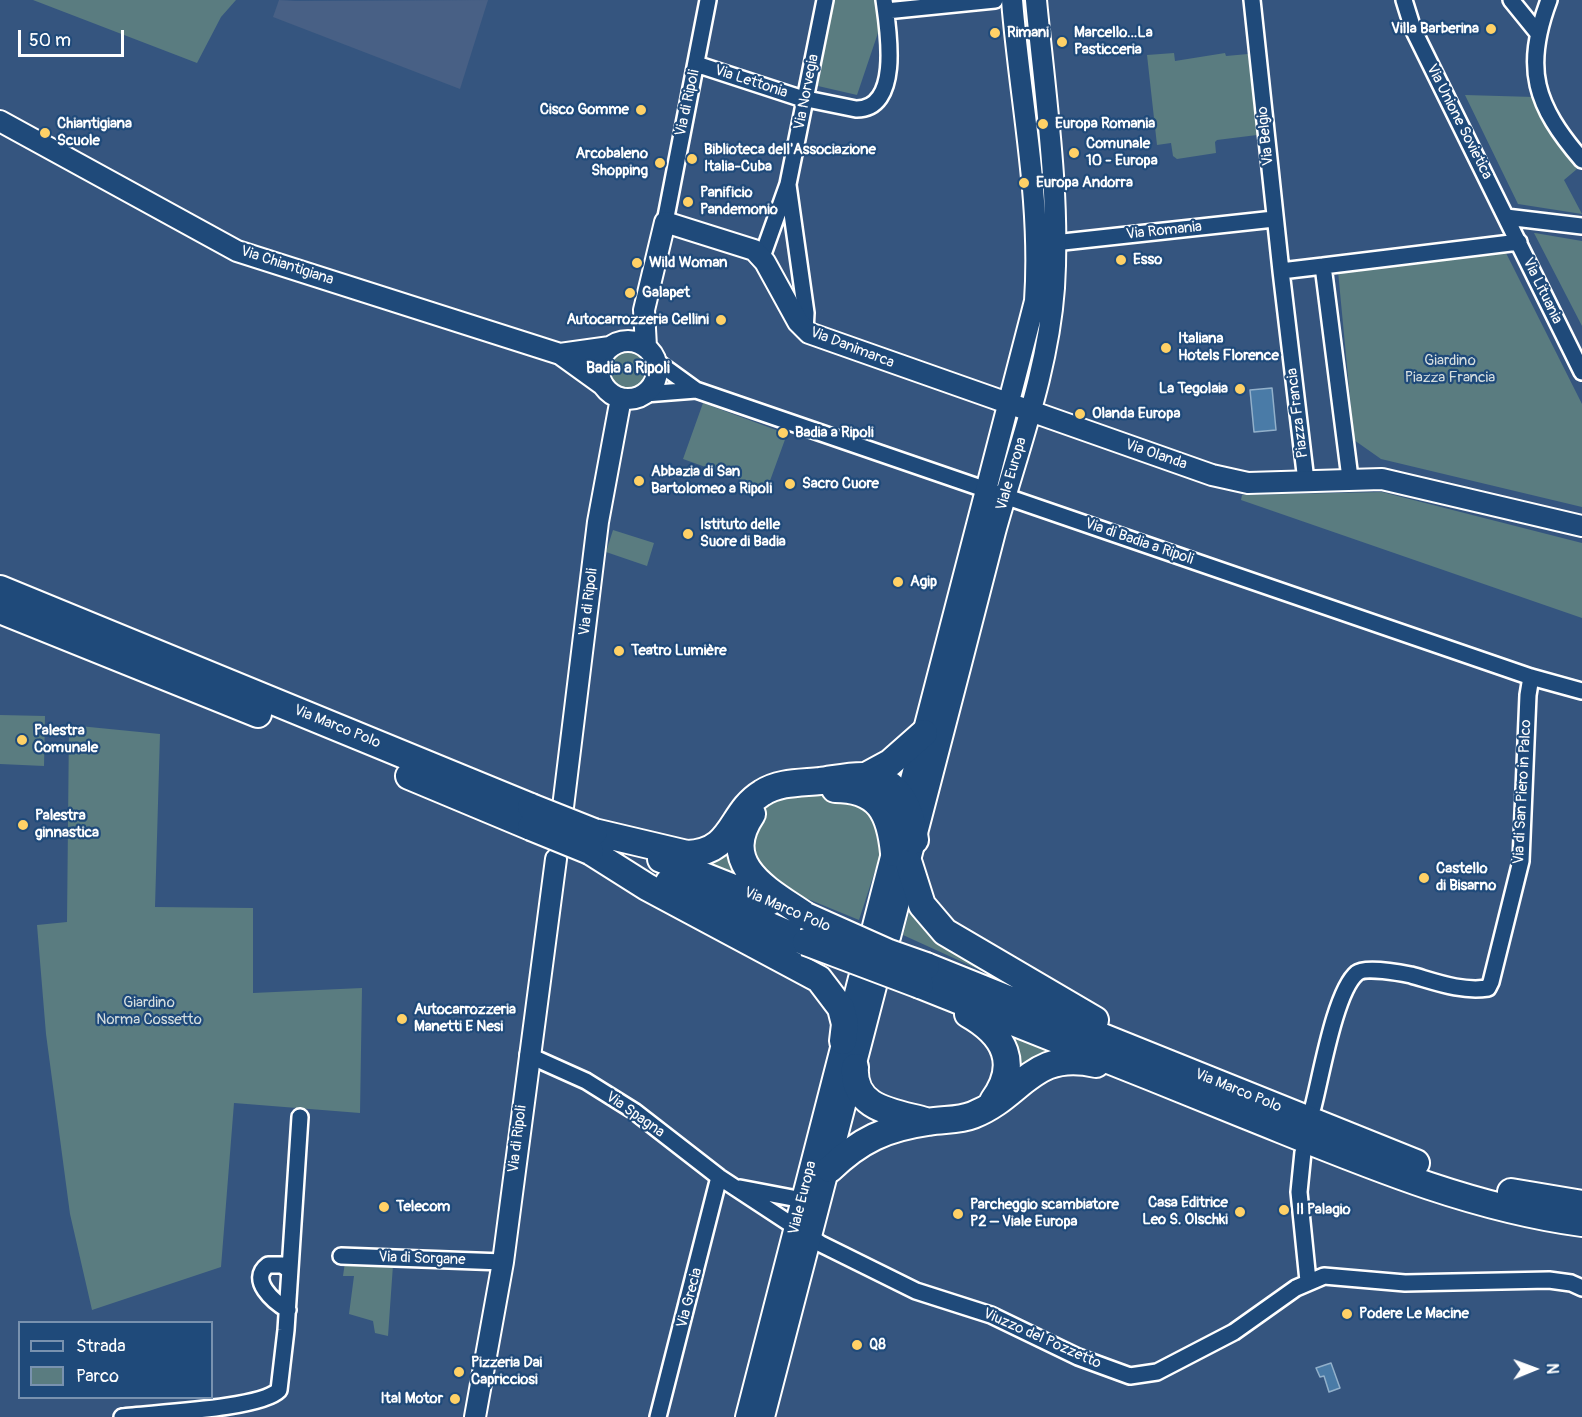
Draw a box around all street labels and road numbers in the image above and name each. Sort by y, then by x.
street label: Via Norvegia [791,53,823,131]
street label: Via Unione Sovietica [1422,61,1496,183]
street label: Via Lettonia [712,62,790,102]
street label: Via di Ripoli [672,68,704,138]
street label: Via Belgio [1254,105,1278,167]
street label: Via Romania [1125,218,1203,244]
street label: Via Chiantigiana [238,242,336,290]
street label: Via Lituania [1518,255,1566,327]
street label: Via Danimarca [807,324,897,372]
street label: Piazza Francia [1284,367,1312,459]
street label: Viale Europa [993,435,1031,513]
street label: Via Olanda [1123,436,1189,474]
street label: Via di Badia a Ripoli [1082,515,1196,569]
street label: Via di Ripoli [576,567,602,637]
street label: Via Marco Polo [291,701,383,753]
street label: Via di San Piero in Palco [1510,719,1536,865]
street label: Via Marco Polo [741,884,833,936]
street label: Via Marco Polo [1192,1065,1284,1117]
street label: Via Spagna [602,1088,668,1142]
street label: Via di Ripoli [505,1104,531,1174]
street label: Viale Europa [785,1159,821,1237]
street label: Via di Sorgane [378,1248,466,1270]
street label: Via Grecia [673,1266,707,1330]
street label: Viuzzo del Pozzetto [980,1305,1104,1373]

